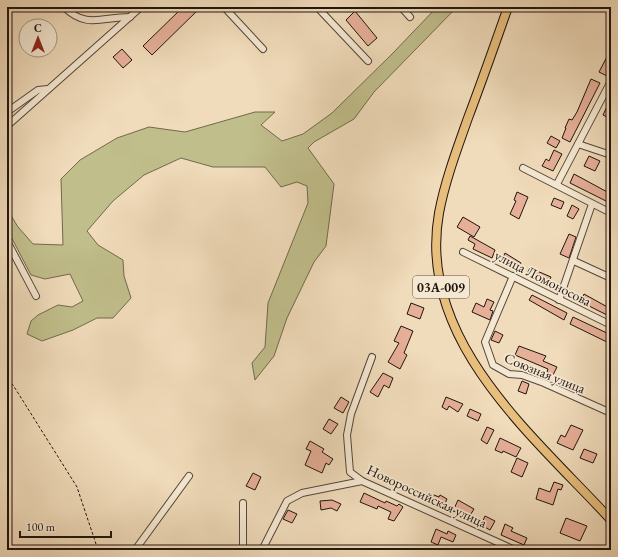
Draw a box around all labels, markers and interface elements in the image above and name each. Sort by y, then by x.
north arrow [18,18,58,58]
text: С [34,21,42,35]
street label: улица Ломоносова [492,246,595,310]
road number: 03А-009 [413,276,469,298]
street label: Союзная улица [502,349,589,398]
street label: Новороссийская улица [364,460,490,532]
scale bar [20,513,111,539]
text: 100 m [26,519,56,535]

